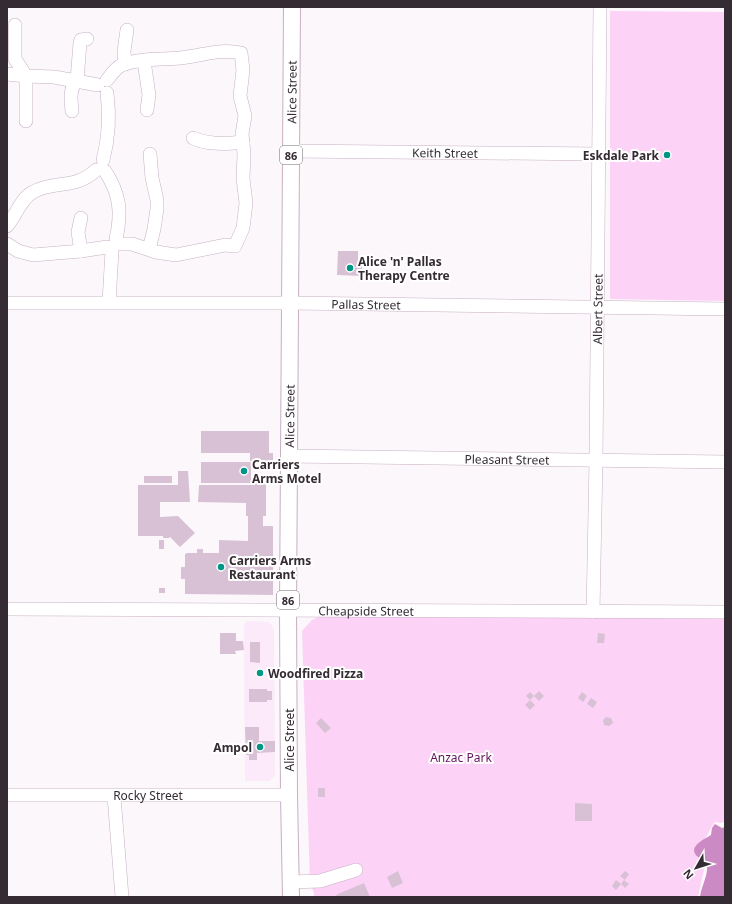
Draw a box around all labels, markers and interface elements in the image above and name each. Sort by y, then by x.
street label: Alice Street [283,60,300,124]
street label: Keith Street [412,144,479,161]
road number: 86 [280,146,302,164]
place label: Eskdale Park [583,147,660,164]
marker: Eskdale Park [662,150,672,160]
place label: Alice 'n' Pallas Therapy Centre [358,253,450,284]
marker: Alice 'n' Pallas Therapy Centre [345,263,355,273]
street label: Albert Street [589,273,606,345]
street label: Pallas Street [331,295,401,313]
street label: Alice Street [281,384,298,448]
street label: Pleasant Street [464,450,550,468]
place label: Carriers Arms Motel [252,456,321,487]
marker: Carriers Arms Motel [239,466,249,476]
place label: Carriers Arms Restaurant [229,552,311,583]
marker: Carriers Arms Restaurant [216,562,226,572]
road number: 86 [277,591,299,609]
street label: Cheapside Street [318,602,415,619]
place label: Woodfired Pizza [268,665,363,682]
marker: Woodfired Pizza [255,668,265,678]
street label: Alice Street [281,708,298,772]
place label: Ampol [213,739,252,756]
marker: Ampol [255,742,265,752]
park label: Anzac Park [430,749,492,766]
street label: Rocky Street [113,787,184,804]
north arrow [676,848,716,888]
text: N [679,866,696,883]

